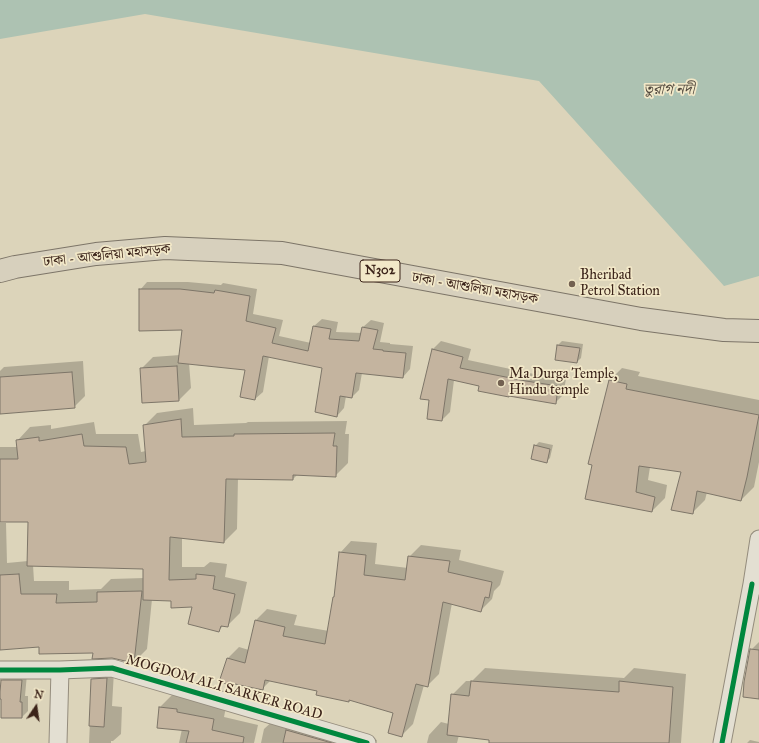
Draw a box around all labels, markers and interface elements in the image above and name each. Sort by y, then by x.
water label: তুরাগ নদী [644,81,694,99]
street label: ঢাকা - আশুলিয়া মহাসড়ক [43,241,171,271]
road number: N302 [360,260,400,282]
place label: Bheribad Petrol Station [580,268,660,300]
street label: ঢাকা - আশুলিয়া মহাসড়ক [411,270,539,308]
marker: Bheribad Petrol Station [567,279,577,289]
place label: Ma Durga Temple, Hindu temple [509,367,618,400]
marker: Ma Durga Temple, Hindu temple [496,378,506,388]
street label: MOGDOM ALI SARKER ROAD [124,652,324,724]
north arrow [16,687,56,727]
text: N [33,687,45,702]

